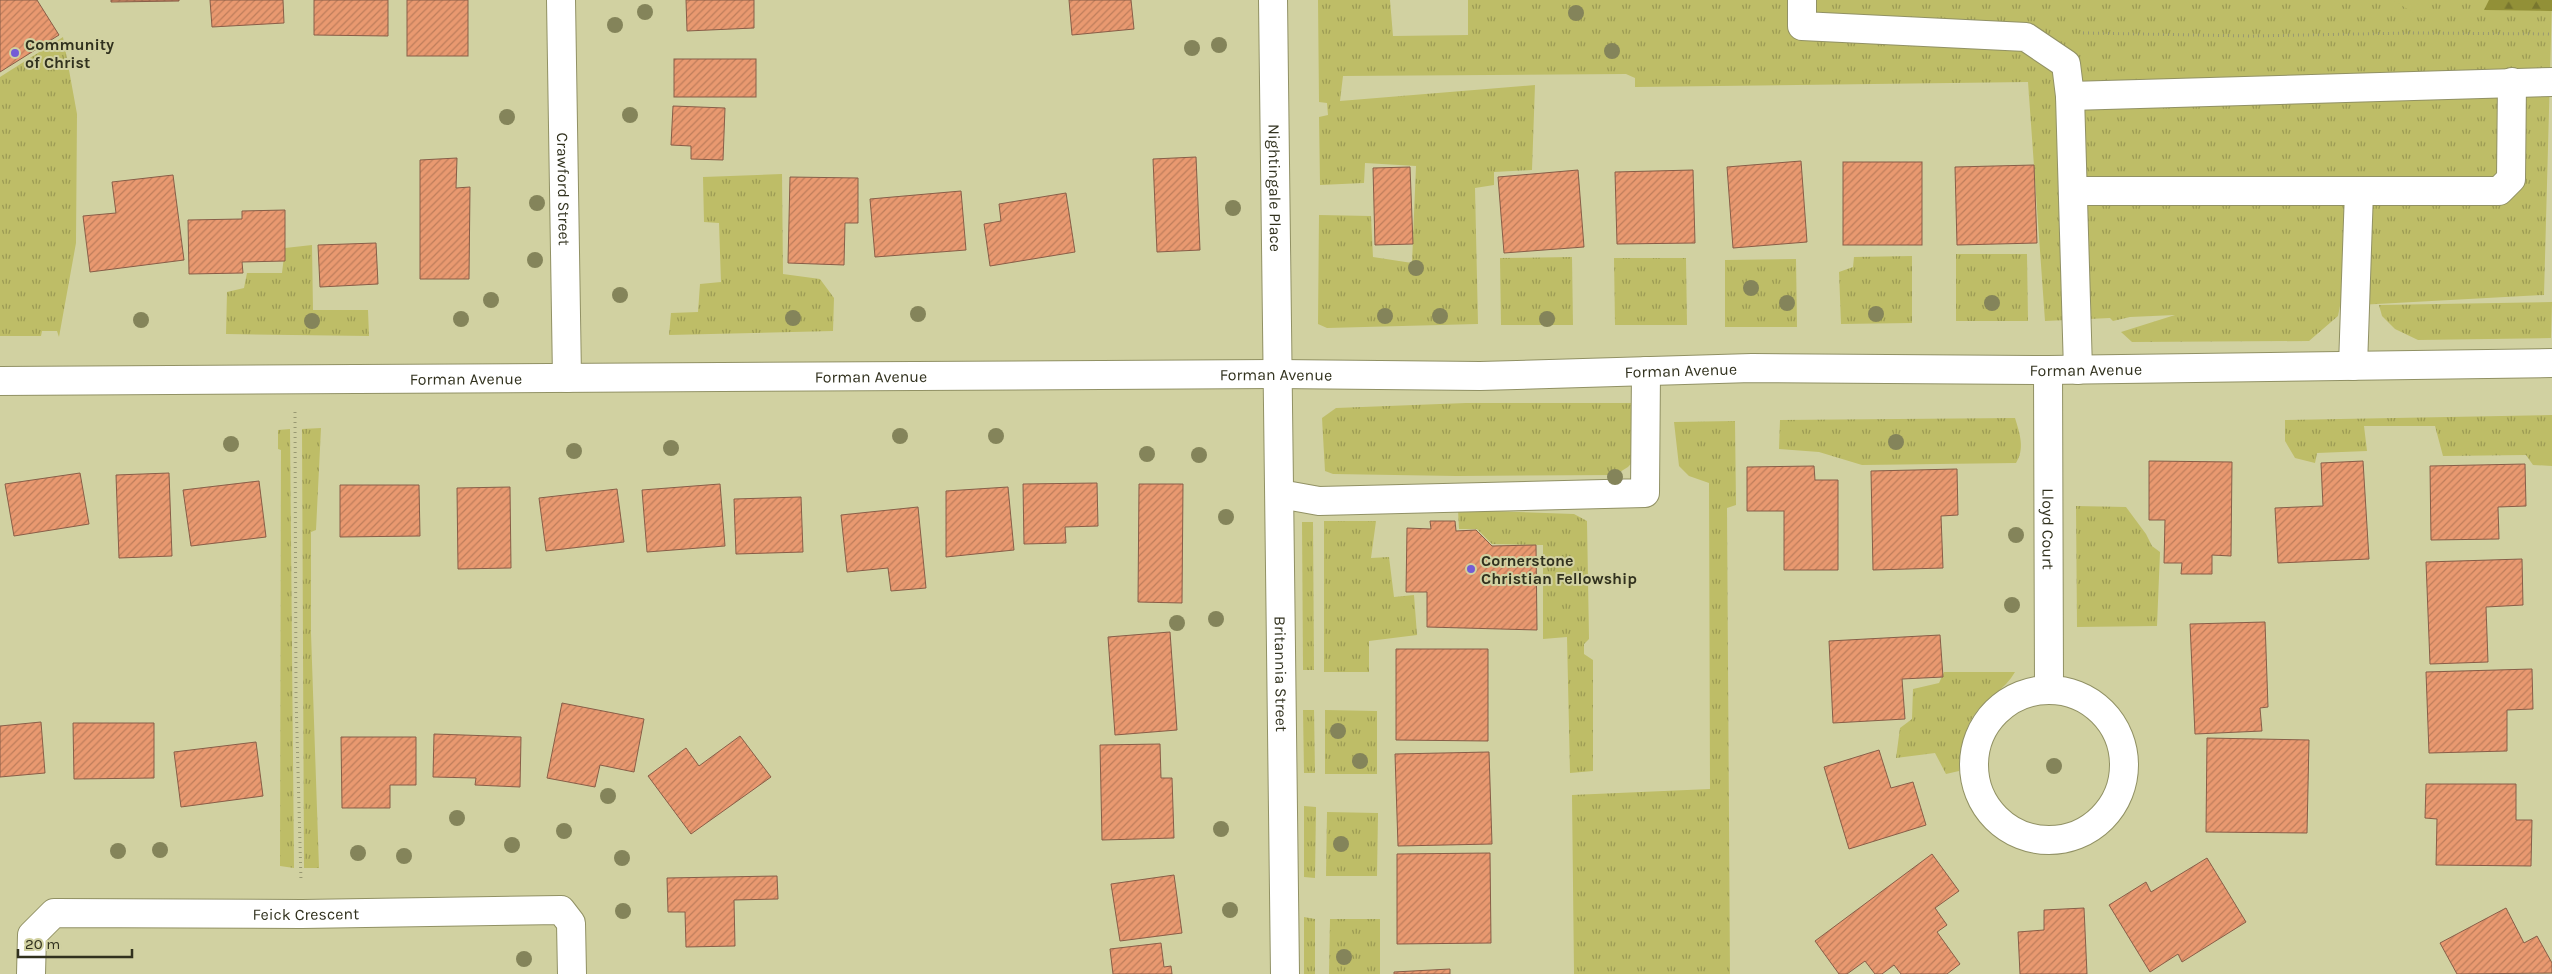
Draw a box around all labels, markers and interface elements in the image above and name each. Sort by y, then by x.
place label: Community of Christ [25,35,114,72]
marker: Community of Christ [9,47,21,59]
street label: Nightingale Place [1265,124,1285,252]
street label: Crawford Street [553,132,574,246]
street label: Forman Avenue [1624,359,1737,382]
street label: Forman Avenue [2030,360,2142,380]
street label: Forman Avenue [1220,365,1332,385]
street label: Forman Avenue [815,367,927,387]
street label: Forman Avenue [410,369,522,389]
street label: Lloyd Court [2038,488,2058,570]
place label: Cornerstone Christian Fellowship [1481,551,1637,588]
marker: Cornerstone Christian Fellowship [1465,563,1477,575]
street label: Britannia Street [1271,616,1291,732]
street label: Feick Crescent [253,904,359,924]
scale bar [18,926,131,958]
text: 20 m [25,935,60,953]

